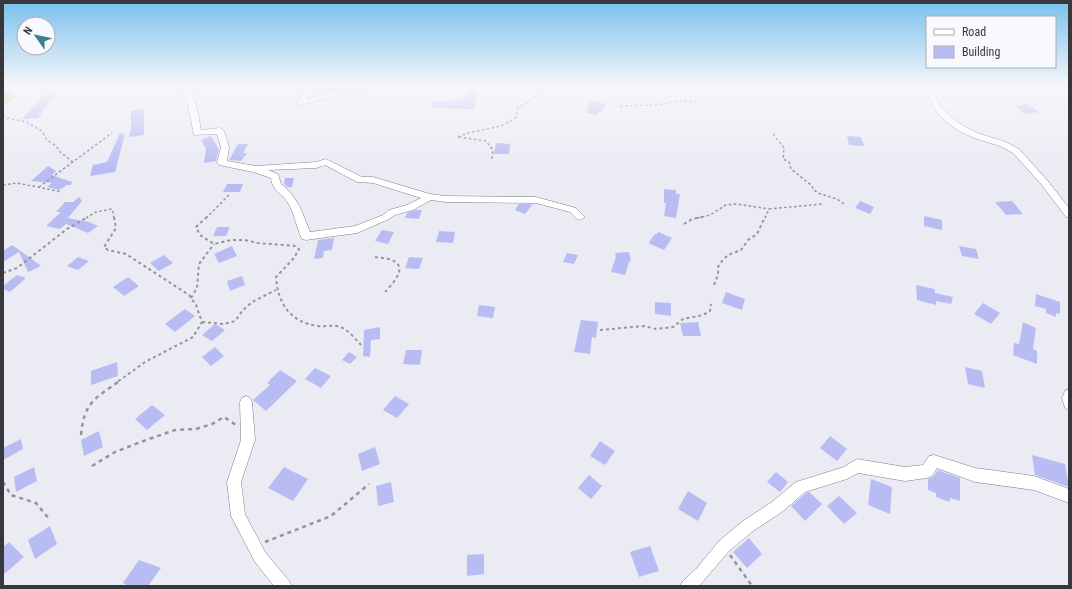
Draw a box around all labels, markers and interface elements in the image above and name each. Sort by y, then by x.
north arrow [16,16,56,56]
legend [926,16,1056,68]
text: N [21,24,35,37]
text: Road [962,25,986,39]
text: Building [962,45,1000,59]

